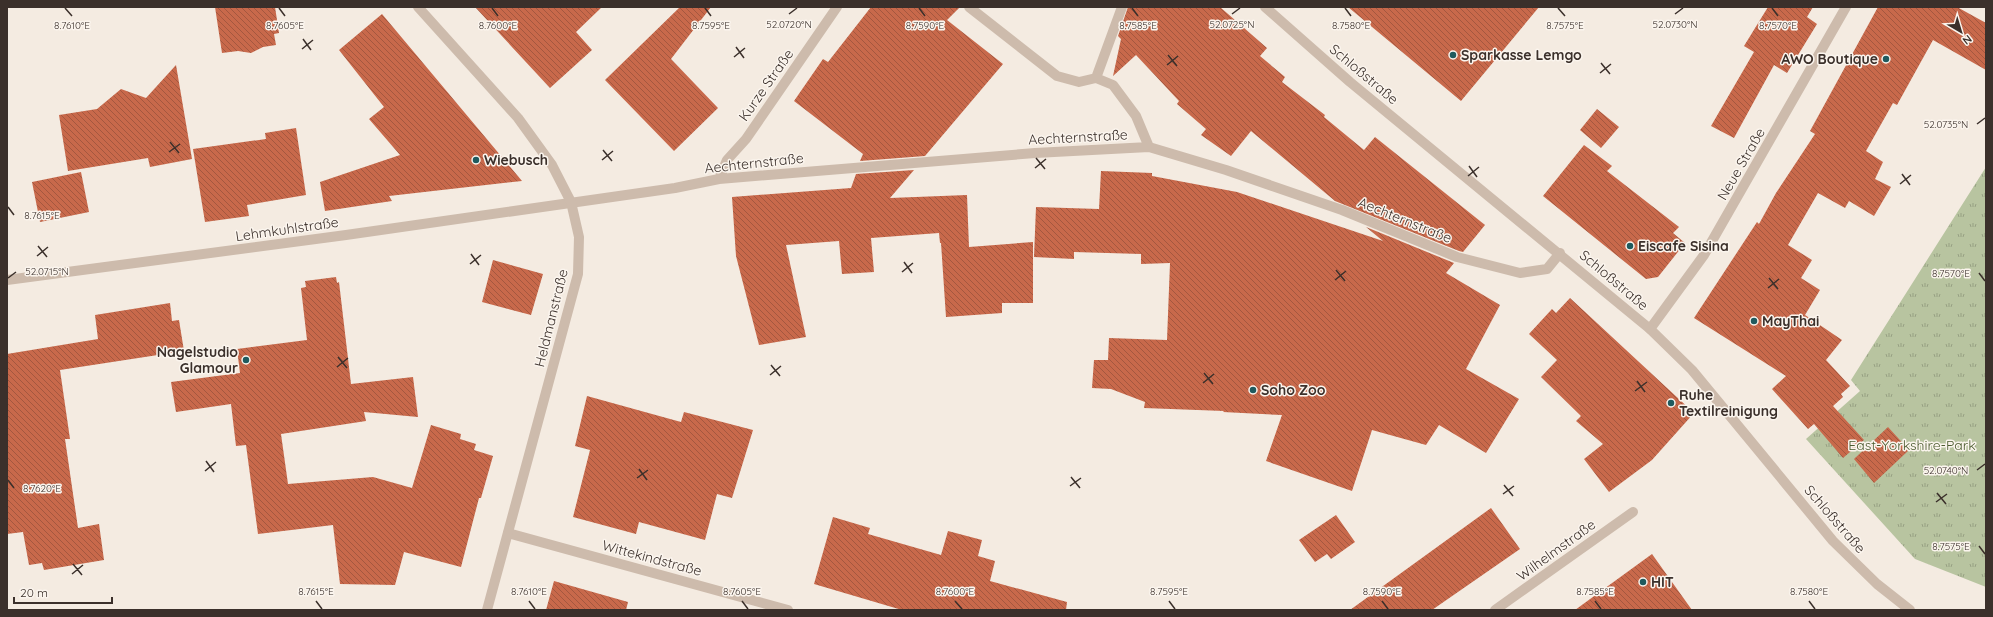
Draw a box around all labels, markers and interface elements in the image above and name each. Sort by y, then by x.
north arrow [1941,12,1981,52]
text: 52.0720°N [766,18,812,31]
text: 52.0725°N [1210,18,1254,31]
text: 52.0730°N [1652,18,1698,31]
text: 8.7610°E [54,19,90,32]
text: 8.7605°E [266,19,304,32]
text: 8.7600°E [479,19,517,32]
text: 8.7595°E [692,19,730,32]
text: 8.7590°E [906,19,944,32]
text: 8.7585°E [1119,19,1157,32]
text: 8.7580°E [1332,19,1370,32]
text: 8.7575°E [1546,19,1584,32]
text: 8.7570°E [1759,19,1797,32]
text: N [1960,32,1975,48]
street label: Schloßstraße [1326,40,1402,108]
street label: Kurze Straße [735,46,797,124]
place label: Sparkasse Lemgo [1461,46,1582,64]
marker: Sparkasse Lemgo [1448,50,1458,60]
place label: AWO Boutique [1781,50,1878,68]
marker: AWO Boutique [1881,54,1891,64]
text: 52.0735°N [1924,118,1968,131]
street label: Aechternstraße [1028,125,1128,149]
street label: Neue Straße [1713,125,1769,203]
street label: Aechternstraße [704,149,805,177]
place label: Wiebusch [484,151,548,169]
marker: Wiebusch [471,155,481,165]
street label: Aechternstraße [1355,193,1455,247]
text: 8.7615°E [24,209,60,222]
street label: Lehmkuhlstraße [234,213,340,245]
place label: Eiscafe Sisina [1638,237,1729,255]
marker: Eiscafe Sisina [1625,241,1635,251]
street label: Schloßstraße [1576,246,1652,314]
text: 52.0715°N [25,265,69,278]
street label: Heldmanstraße [530,267,572,369]
text: 8.7570°E [1932,267,1970,280]
place label: MayThai [1762,312,1819,330]
marker: MayThai [1749,316,1759,326]
place label: Nagelstudio Glamour [157,343,238,377]
marker: Nagelstudio Glamour [241,355,251,365]
place label: Soho Zoo [1261,381,1326,399]
marker: Soho Zoo [1248,385,1258,395]
place label: Ruhe Textilreinigung [1679,386,1778,420]
marker: Ruhe Textilreinigung [1666,398,1676,408]
park label: East-Yorkshire-Park [1848,436,1976,454]
text: 52.0740°N [1924,464,1968,477]
street label: Schloßstraße [1800,481,1870,557]
text: 8.7620°E [23,482,61,495]
street label: Wilhelmstraße [1513,515,1599,585]
street label: Wittekindstraße [600,536,704,580]
text: 8.7575°E [1932,540,1970,553]
place label: HIT [1651,573,1674,591]
marker: HIT [1638,577,1648,587]
scale bar [14,579,112,605]
text: 20 m [20,585,48,600]
text: 8.7615°E [298,585,334,598]
text: 8.7610°E [511,585,547,598]
text: 8.7605°E [723,585,761,598]
text: 8.7600°E [936,585,974,598]
text: 8.7595°E [1150,585,1188,598]
text: 8.7590°E [1363,585,1401,598]
text: 8.7585°E [1576,585,1614,598]
text: 8.7580°E [1790,585,1828,598]

